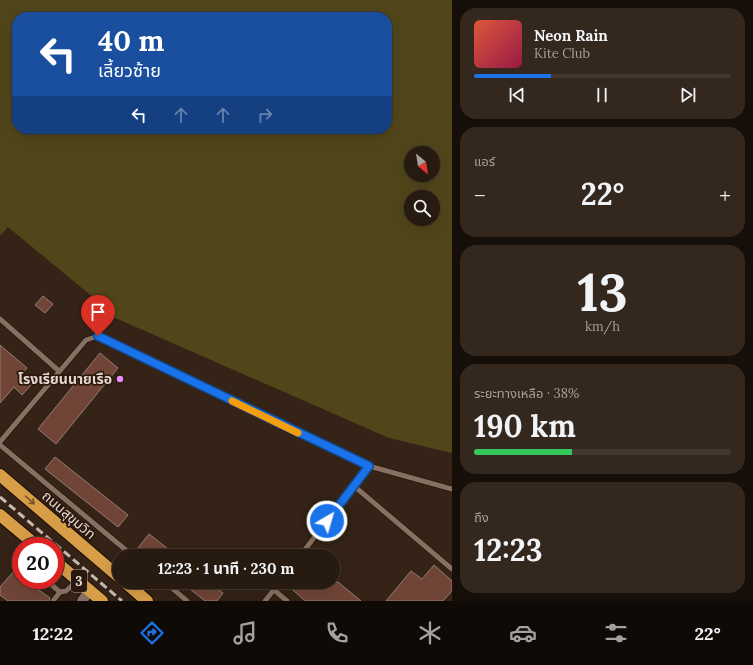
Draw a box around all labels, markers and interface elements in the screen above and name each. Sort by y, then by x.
text: 40 m [98,23,164,59]
text: Neon Rain [534,26,608,45]
icon: left [32,28,84,80]
text: Kite Club [534,45,590,62]
text: เลี้ยวซ้าย [98,59,161,82]
icon: previous [506,84,528,106]
icon: pause [591,84,613,106]
icon: next [677,84,699,106]
icon: left [128,104,150,126]
icon: ahead [170,104,192,126]
icon: ahead [212,104,234,126]
icon: right [254,104,276,126]
north arrow [404,146,440,182]
map controls [404,146,440,226]
text: แอร์ [474,153,495,170]
text: 22° [581,175,624,213]
text: − [474,181,486,209]
text: + [719,181,731,209]
button: search [404,190,440,226]
text: 13 [577,259,628,325]
pin [81,295,115,336]
icon: arrive [87,301,109,323]
text: km/h [585,318,620,335]
place label: โรงเรียนนายเรือ [18,370,112,388]
marker: โรงเรียนนายเรือ [115,374,125,384]
text: ระยะทางเหลือ · 38% [474,385,579,402]
text: 190 km [474,407,576,445]
street label: ถนนสุขุมวิท [38,487,100,543]
one-way arrow [24,496,35,505]
position arrow [306,500,348,542]
text: ถึง [474,509,489,526]
text: 12:23 [474,531,542,569]
speed limit sign: 20 [12,537,64,589]
text: 12:23 · 1 นาที · 230 m [158,559,294,578]
road number: 3 [71,570,87,592]
icon: directions [138,619,166,647]
icon: music [231,619,259,647]
icon: phone [323,619,351,647]
icon: climate [416,619,444,647]
icon: car [509,619,537,647]
icon: filters [602,619,630,647]
text: 12:22 [32,622,73,645]
text: 22° [694,622,721,645]

